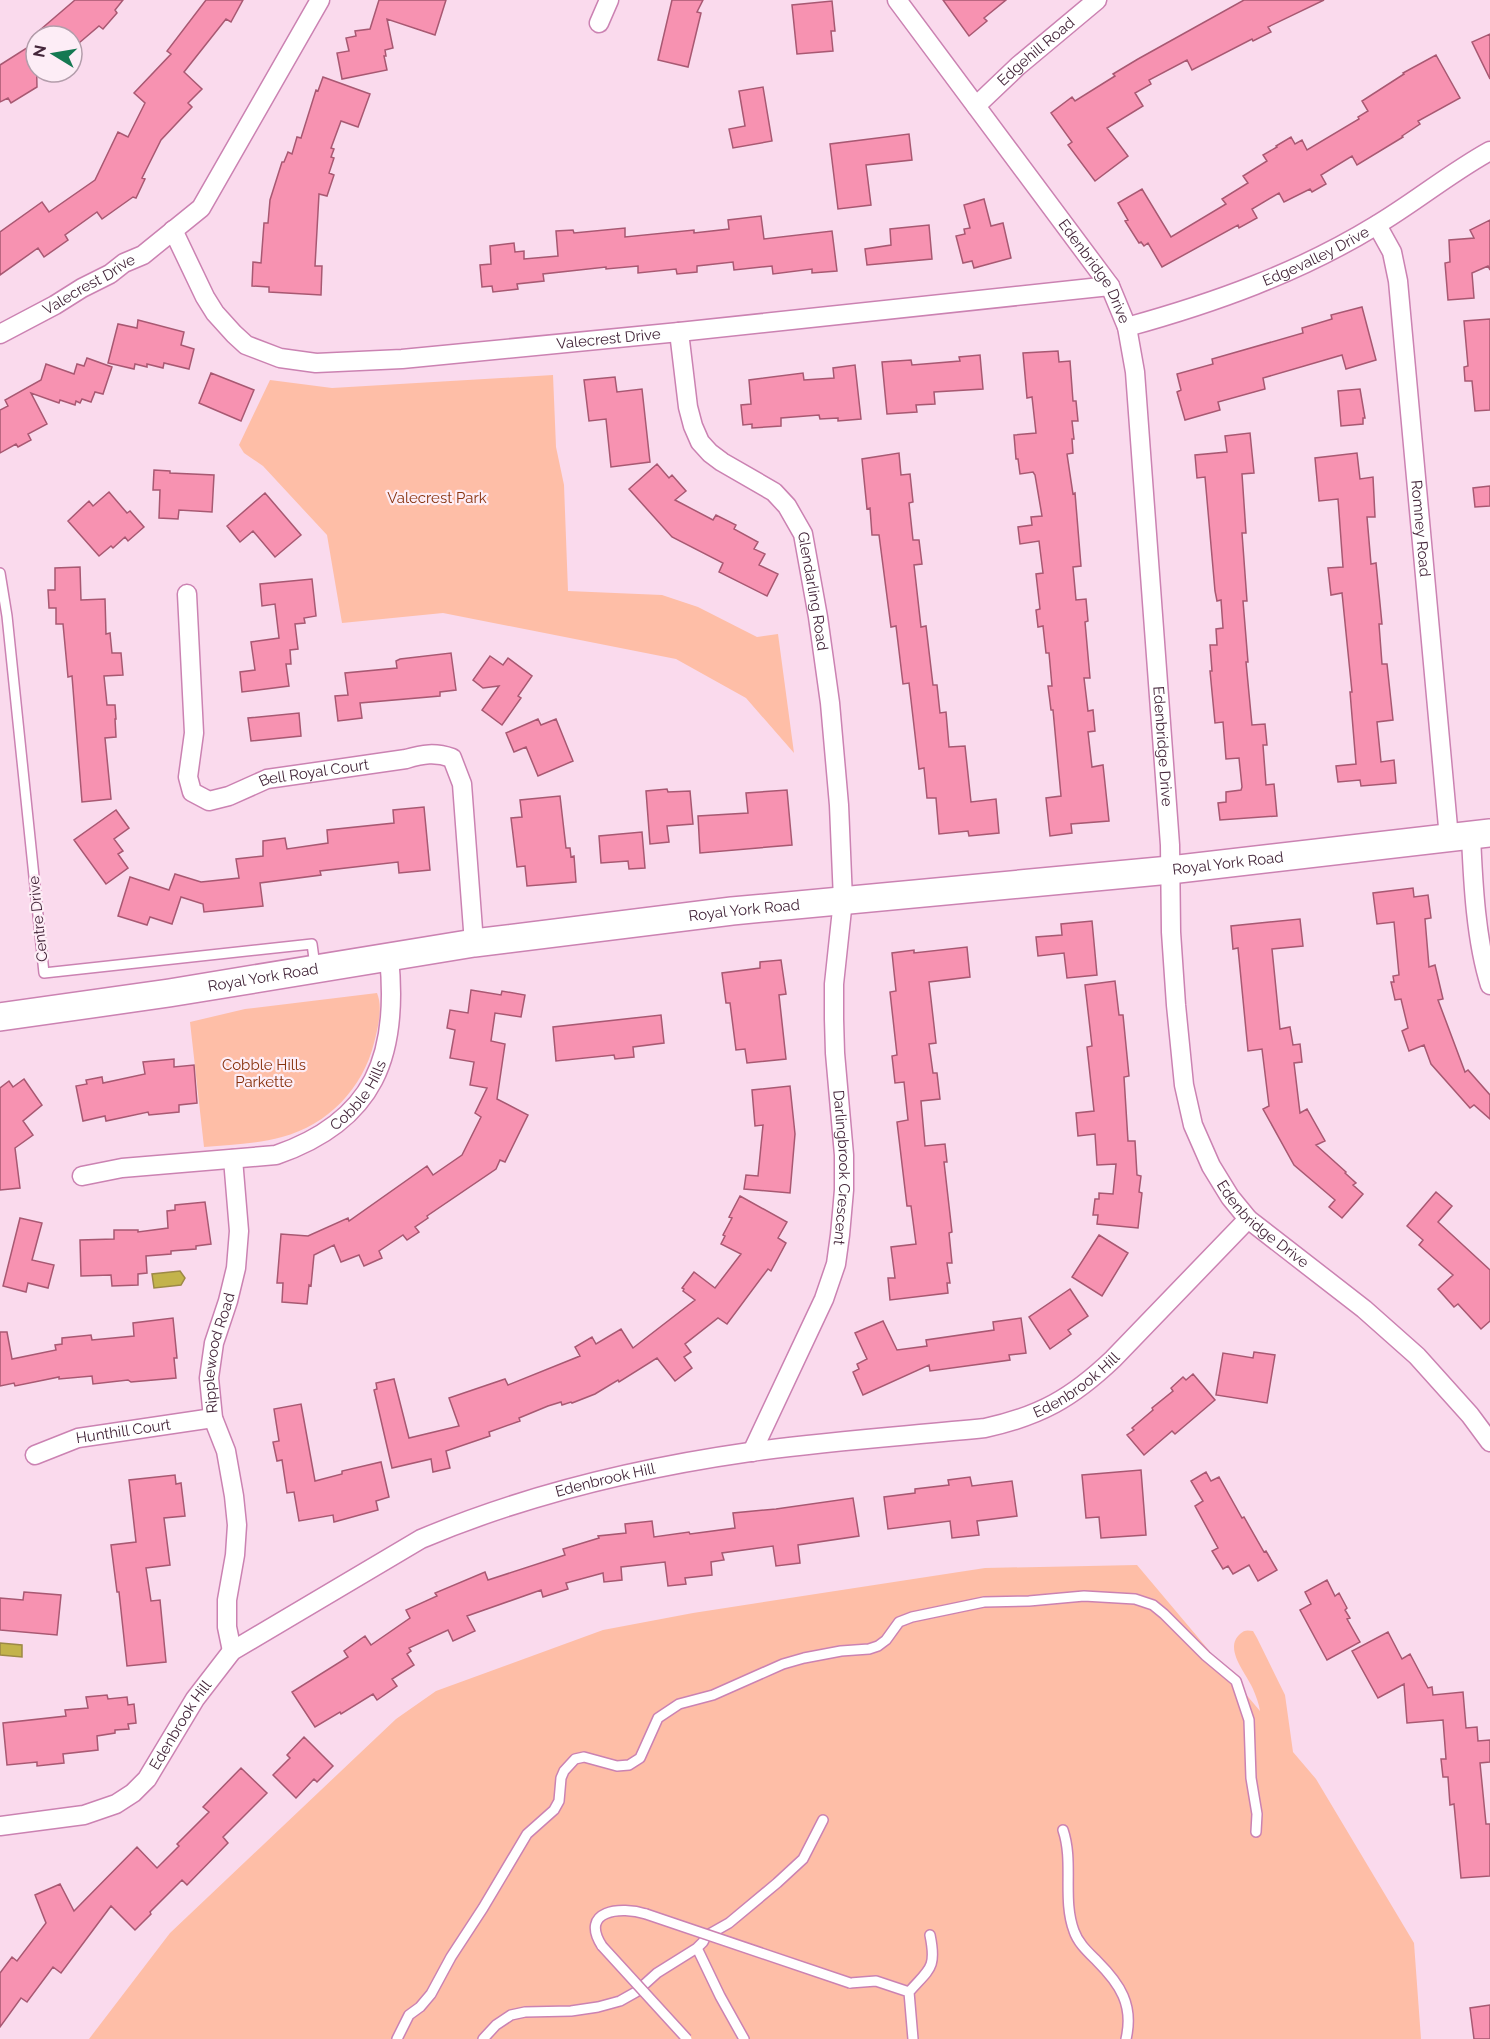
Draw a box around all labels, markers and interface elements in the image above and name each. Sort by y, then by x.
street label: Edgehill Road [994,14,1078,90]
north arrow [24,24,84,84]
text: N [29,43,50,59]
street label: Edenbridge Drive [1054,216,1134,326]
street label: Edgevalley Drive [1260,223,1372,290]
street label: Valecrest Drive [40,250,138,319]
street label: Valecrest Drive [556,325,662,353]
street label: Romney Road [1407,479,1434,578]
park label: Valecrest Park [387,489,487,507]
street label: Glendarling Road [794,530,832,652]
street label: Edenbridge Drive [1149,685,1176,807]
street label: Bell Royal Court [256,755,370,790]
street label: Royal York Road [1171,848,1284,879]
street label: Centre Drive [25,875,51,963]
street label: Royal York Road [688,896,801,925]
street label: Royal York Road [206,960,320,995]
park label: Cobble Hills Parkette [222,1056,306,1091]
street label: Cobble Hills [326,1058,390,1134]
street label: Darlingbrook Crescent [829,1089,853,1246]
street label: Edenbridge Drive [1213,1177,1312,1272]
street label: Ripplewood Road [200,1291,239,1414]
street label: Edenbrook Hill [1030,1348,1124,1422]
street label: Hunthill Court [75,1415,172,1447]
street label: Edenbrook Hill [553,1459,658,1501]
street label: Edenbrook Hill [146,1676,216,1773]

